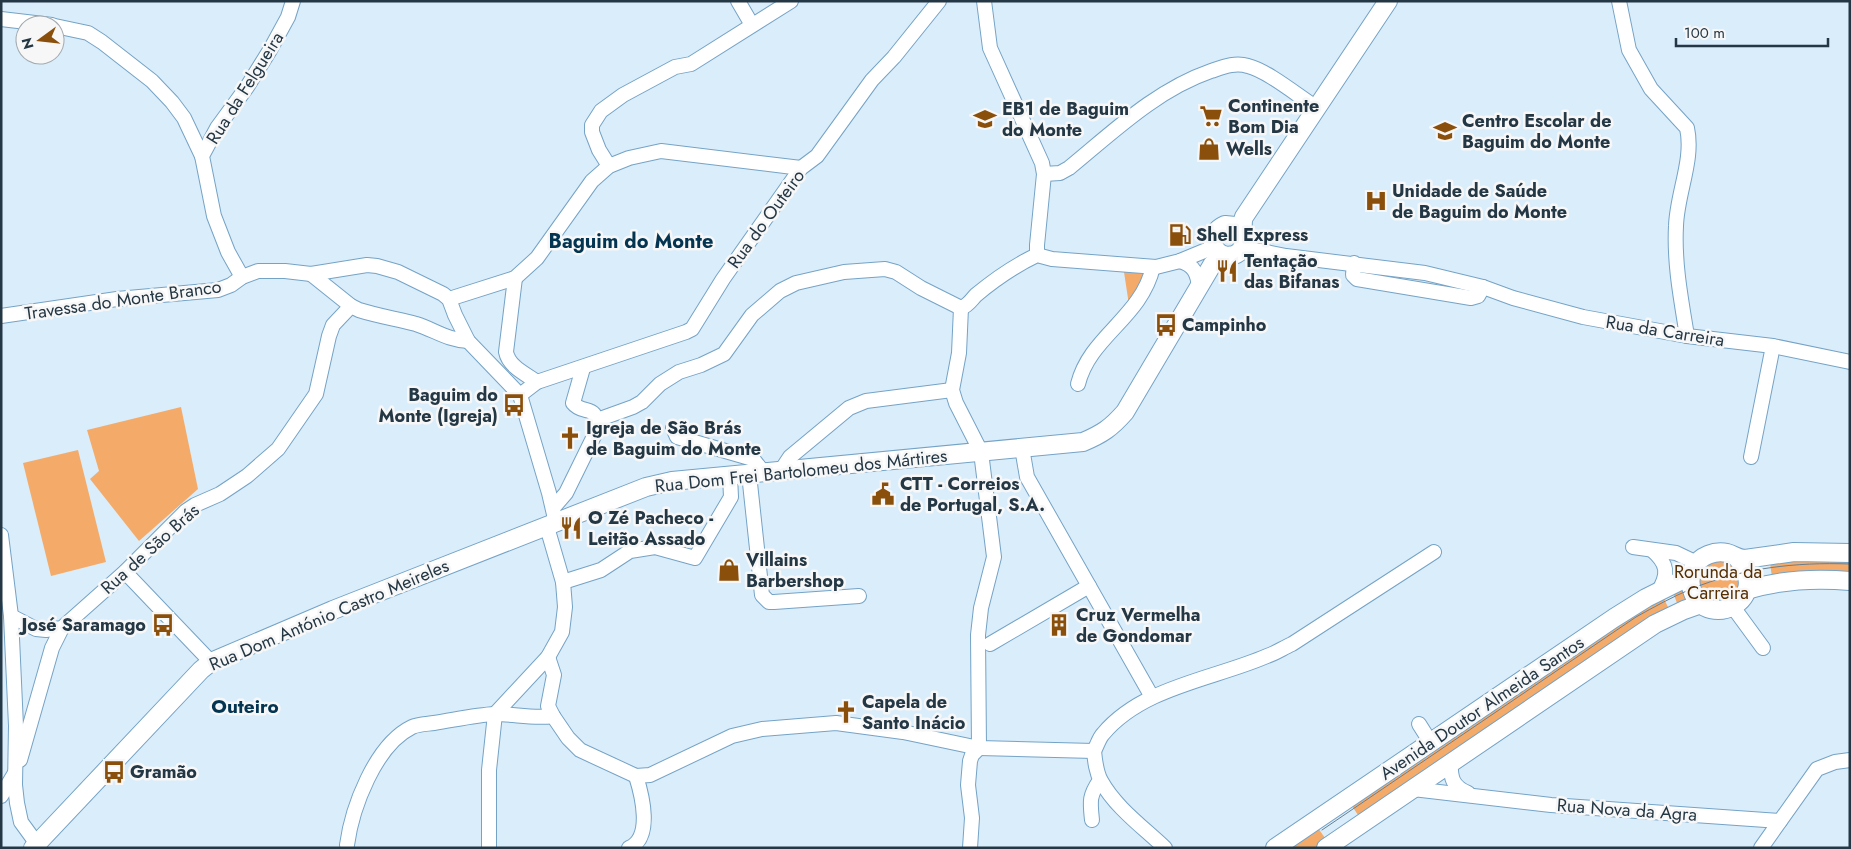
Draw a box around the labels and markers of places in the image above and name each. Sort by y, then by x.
place label: Continente Bom Dia [1228,93,1319,140]
place label: EB1 de Baguim do Monte [1002,96,1129,143]
supermarket icon: Continente Bom Dia [1198,103,1224,129]
school or university icon: EB1 de Baguim do Monte [972,106,998,132]
place label: Centro Escolar de Baguim do Monte [1462,108,1612,155]
school or university icon: Centro Escolar de Baguim do Monte [1432,118,1458,144]
shop icon: Wells [1196,136,1222,162]
place label: Wells [1226,136,1272,162]
place label: Unidade de Saúde de Baguim do Monte [1392,178,1567,225]
hospital icon: Unidade de Saúde de Baguim do Monte [1363,188,1389,214]
fuel station icon: Shell Express [1167,222,1193,248]
place label: Shell Express [1196,222,1308,248]
place label: Tentação das Bifanas [1244,248,1340,295]
restaurant icon: Tentação das Bifanas [1214,258,1240,284]
bus stop icon: Campinho [1153,312,1179,338]
place label: Campinho [1182,312,1267,338]
place label: Baguim do Monte (Igreja) [378,382,498,429]
bus stop icon: Baguim do Monte (Igreja) [501,392,527,418]
place label: Igreja de São Brás de Baguim do Monte [586,415,761,462]
church icon: Igreja de São Brás de Baguim do Monte [557,425,583,451]
place label: CTT - Correios de Portugal, S.A. [900,471,1045,518]
public building icon: CTT - Correios de Portugal, S.A. [870,481,896,507]
place label: O Zé Pacheco - Leitão Assado [588,505,713,552]
restaurant icon: O Zé Pacheco - Leitão Assado [558,515,584,541]
place label: Villains Barbershop [745,547,844,594]
shop icon: Villains Barbershop [716,557,742,583]
place label: Cruz Vermelha de Gondomar [1076,602,1201,649]
place label: José Saramago [18,612,146,638]
bus stop icon: José Saramago [150,612,176,638]
building icon: Cruz Vermelha de Gondomar [1046,612,1072,638]
place label: Capela de Santo Inácio [862,689,966,736]
church icon: Capela de Santo Inácio [833,699,859,725]
bus stop icon: Gramão [101,759,127,785]
place label: Gramão [130,759,197,785]

